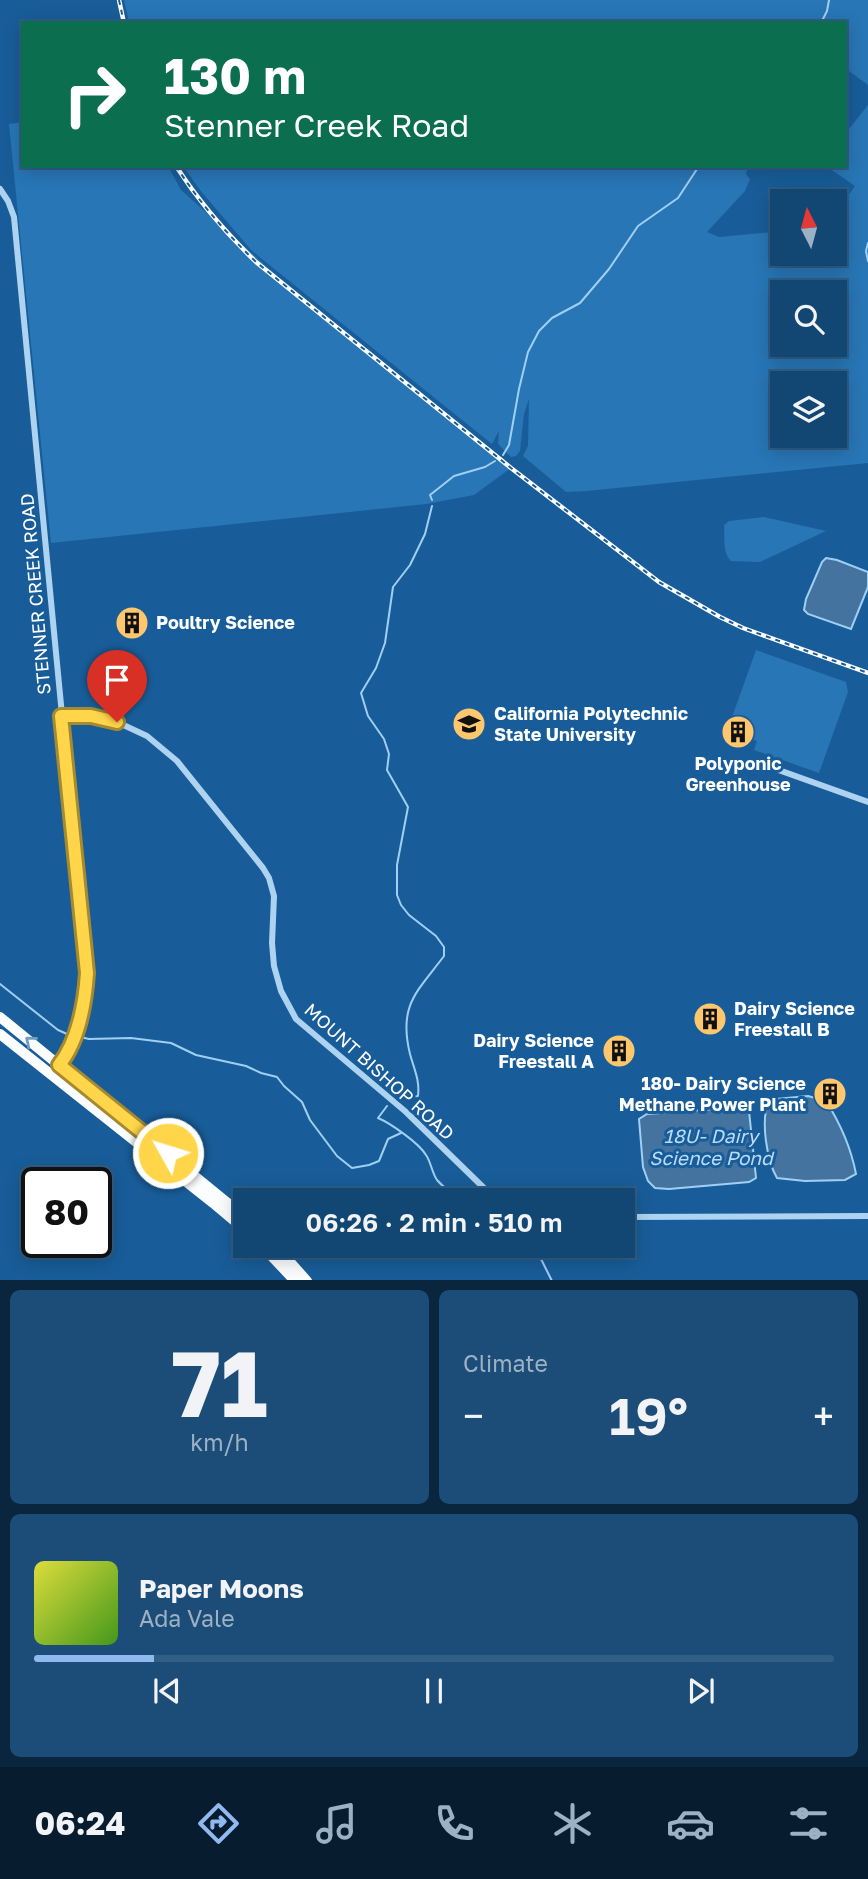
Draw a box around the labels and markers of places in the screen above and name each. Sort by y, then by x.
building icon: Poultry Science [113,604,151,642]
place label: Poultry Science [156,611,295,633]
pin [87,650,147,722]
place label: California Polytechnic State University [494,702,688,745]
school or university icon: California Polytechnic State University [450,705,488,743]
building icon: Polyponic Greenhouse [719,713,757,751]
place label: Polyponic Greenhouse [685,752,791,795]
place label: Dairy Science Freestall B [734,997,855,1040]
building icon: Dairy Science Freestall B [691,1000,729,1038]
place label: Dairy Science Freestall A [473,1029,594,1072]
building icon: Dairy Science Freestall A [600,1032,638,1070]
place label: 180- Dairy Science Methane Power Plant [619,1072,806,1115]
building icon: 180- Dairy Science Methane Power Plant [811,1075,849,1113]

